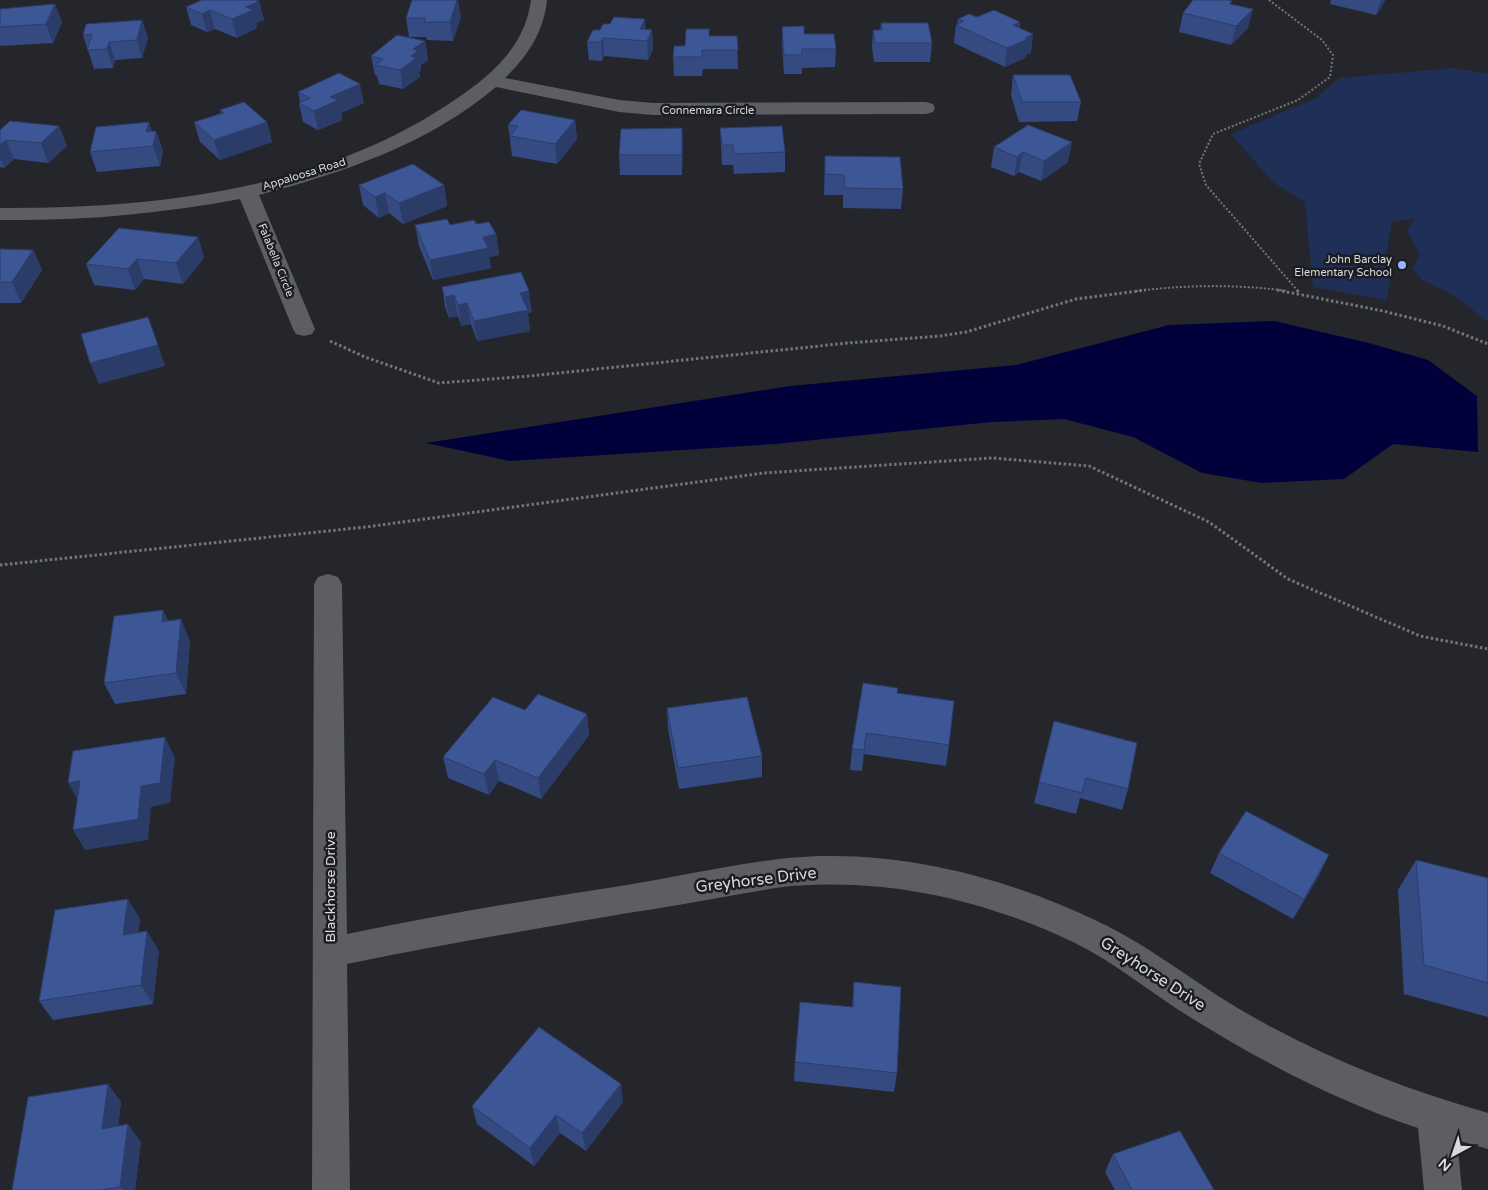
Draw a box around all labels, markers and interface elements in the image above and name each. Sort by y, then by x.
street label: Connemara Circle [662,104,754,117]
street label: Appaloosa Road [261,155,347,193]
street label: Falabella Circle [255,221,297,299]
place label: John Barclay Elementary School [1294,253,1392,279]
marker: John Barclay Elementary School [1396,259,1408,271]
street label: Blackhorse Drive [322,831,339,943]
street label: Greyhorse Drive [694,863,818,897]
street label: Greyhorse Drive [1097,933,1209,1015]
north arrow [1428,1130,1478,1180]
text: N [1435,1154,1455,1175]

